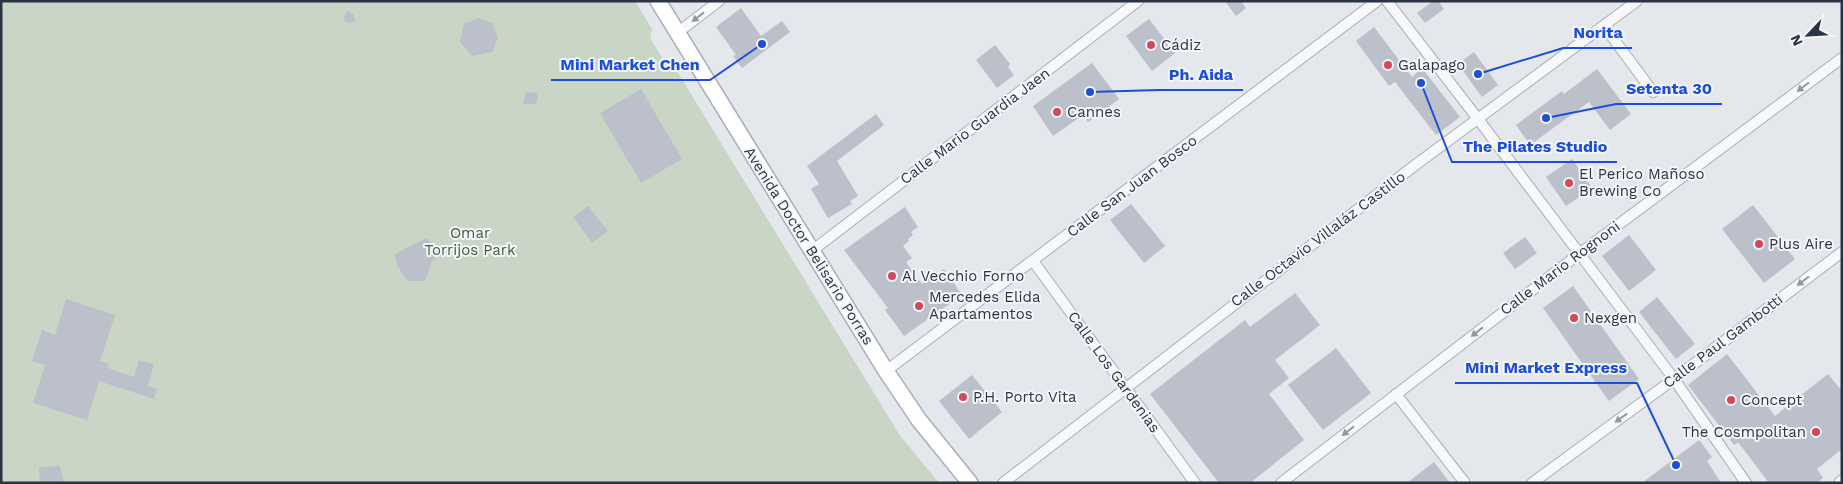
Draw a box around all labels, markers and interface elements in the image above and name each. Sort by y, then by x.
north arrow [1783,10,1833,60]
one-way arrow [692,12,705,23]
callout: Norita [1563,17,1632,48]
text: Norita [1573,23,1623,42]
text: N [1787,32,1806,49]
place label: Cádiz [1161,36,1201,54]
marker: Cádiz [1145,39,1157,51]
callout: Mini Market Chen [551,49,710,80]
text: Mini Market Chen [560,55,700,74]
place label: Galapago [1398,56,1465,74]
callout: Ph. Aida [1159,59,1243,90]
marker: Galapago [1382,59,1394,71]
street label: Calle Mario Guardia Jaen [897,64,1053,188]
text: Ph. Aida [1169,65,1234,84]
callout: Setenta 30 [1616,73,1722,104]
text: Setenta 30 [1626,79,1712,98]
one-way arrow [1796,82,1810,92]
place label: Cannes [1067,103,1121,121]
marker: Cannes [1051,106,1063,118]
street label: Calle San Juan Bosco [1063,131,1201,241]
callout: The Pilates Studio [1452,131,1617,162]
text: The Pilates Studio [1463,137,1608,156]
street label: Avenida Doctor Belisario Porras [740,144,878,348]
place label: El Perico Mañoso Brewing Co [1579,165,1704,200]
street label: Calle Octavio Villaláz Castillo [1227,167,1409,311]
marker: El Perico Mañoso Brewing Co [1563,177,1575,189]
street label: Calle Mario Rognoni [1497,217,1623,319]
park label: Omar Torrijos Park [425,224,516,259]
place label: Plus Aire [1769,235,1833,253]
marker: Plus Aire [1753,238,1765,250]
place label: Al Vecchio Forno [902,267,1024,285]
marker: Al Vecchio Forno [886,270,898,282]
one-way arrow [1796,276,1810,286]
place label: Mercedes Elida Apartamentos [929,288,1041,323]
street label: Calle Paul Gambotti [1660,290,1786,392]
marker: Mercedes Elida Apartamentos [913,300,925,312]
street label: Calle Los Gardenias [1064,308,1164,436]
place label: Nexgen [1584,309,1637,327]
marker: Nexgen [1568,312,1580,324]
one-way arrow [1471,326,1484,337]
callout: Mini Market Express [1455,352,1637,383]
text: Mini Market Express [1465,358,1627,377]
place label: P.H. Porto Vita [973,388,1077,406]
marker: P.H. Porto Vita [957,391,969,403]
place label: Concept [1741,391,1803,409]
marker: Concept [1725,394,1737,406]
one-way arrow [1614,413,1628,423]
place label: The Cosmpolitan [1682,423,1806,441]
one-way arrow [1342,425,1355,436]
marker: The Cosmpolitan [1810,426,1822,438]

